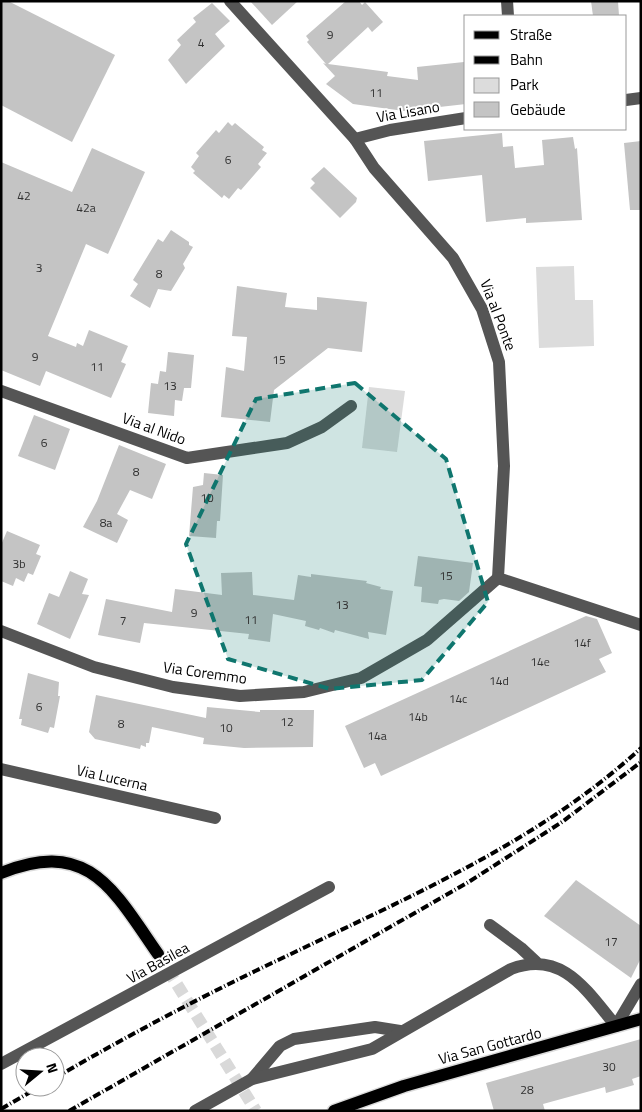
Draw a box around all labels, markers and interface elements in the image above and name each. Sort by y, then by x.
legend [464,15,627,130]
text: Straße [510,23,552,46]
house number: 9 [327,25,334,44]
house number: 4 [198,33,205,52]
text: Bahn [510,48,543,71]
text: Park [510,73,539,96]
house number: 11 [369,83,383,102]
street label: Via Lisano [375,95,441,128]
text: Gebäude [510,98,566,121]
house number: 6 [225,150,232,169]
house number: 42 [17,186,31,205]
house number: 42a [76,198,96,217]
house number: 3 [36,258,42,277]
house number: 8 [156,264,163,283]
street label: Via al Ponte [474,276,523,354]
house number: 9 [32,347,39,366]
house number: 15 [272,350,286,369]
house number: 11 [90,357,104,376]
house number: 13 [163,376,177,395]
street label: Via al Nido [119,406,189,451]
house number: 6 [41,433,48,452]
house number: 8 [133,462,140,481]
house number: 10 [200,488,214,507]
house number: 8a [100,513,112,532]
house number: 3b [12,554,26,573]
house number: 15 [439,566,453,585]
house number: 13 [335,595,349,614]
house number: 9 [191,603,198,622]
house number: 11 [244,610,258,629]
house number: 7 [120,611,126,630]
house number: 14f [573,633,591,652]
house number: 14e [530,652,550,671]
street label: Via Coremmo [162,655,249,690]
house number: 14d [489,671,509,690]
house number: 14c [449,689,467,708]
house number: 6 [36,697,43,716]
house number: 14b [408,707,428,726]
house number: 12 [280,712,294,731]
house number: 8 [118,714,125,733]
house number: 10 [219,718,233,737]
house number: 14a [367,726,387,745]
street label: Via Lucerna [74,758,151,797]
house number: 17 [604,932,618,951]
street label: Via Basilea [122,936,194,989]
street label: Via San Gottardo [436,1021,544,1070]
north arrow [15,1047,65,1097]
house number: 30 [602,1057,616,1076]
text: N [41,1060,64,1076]
house number: 28 [520,1080,534,1099]

